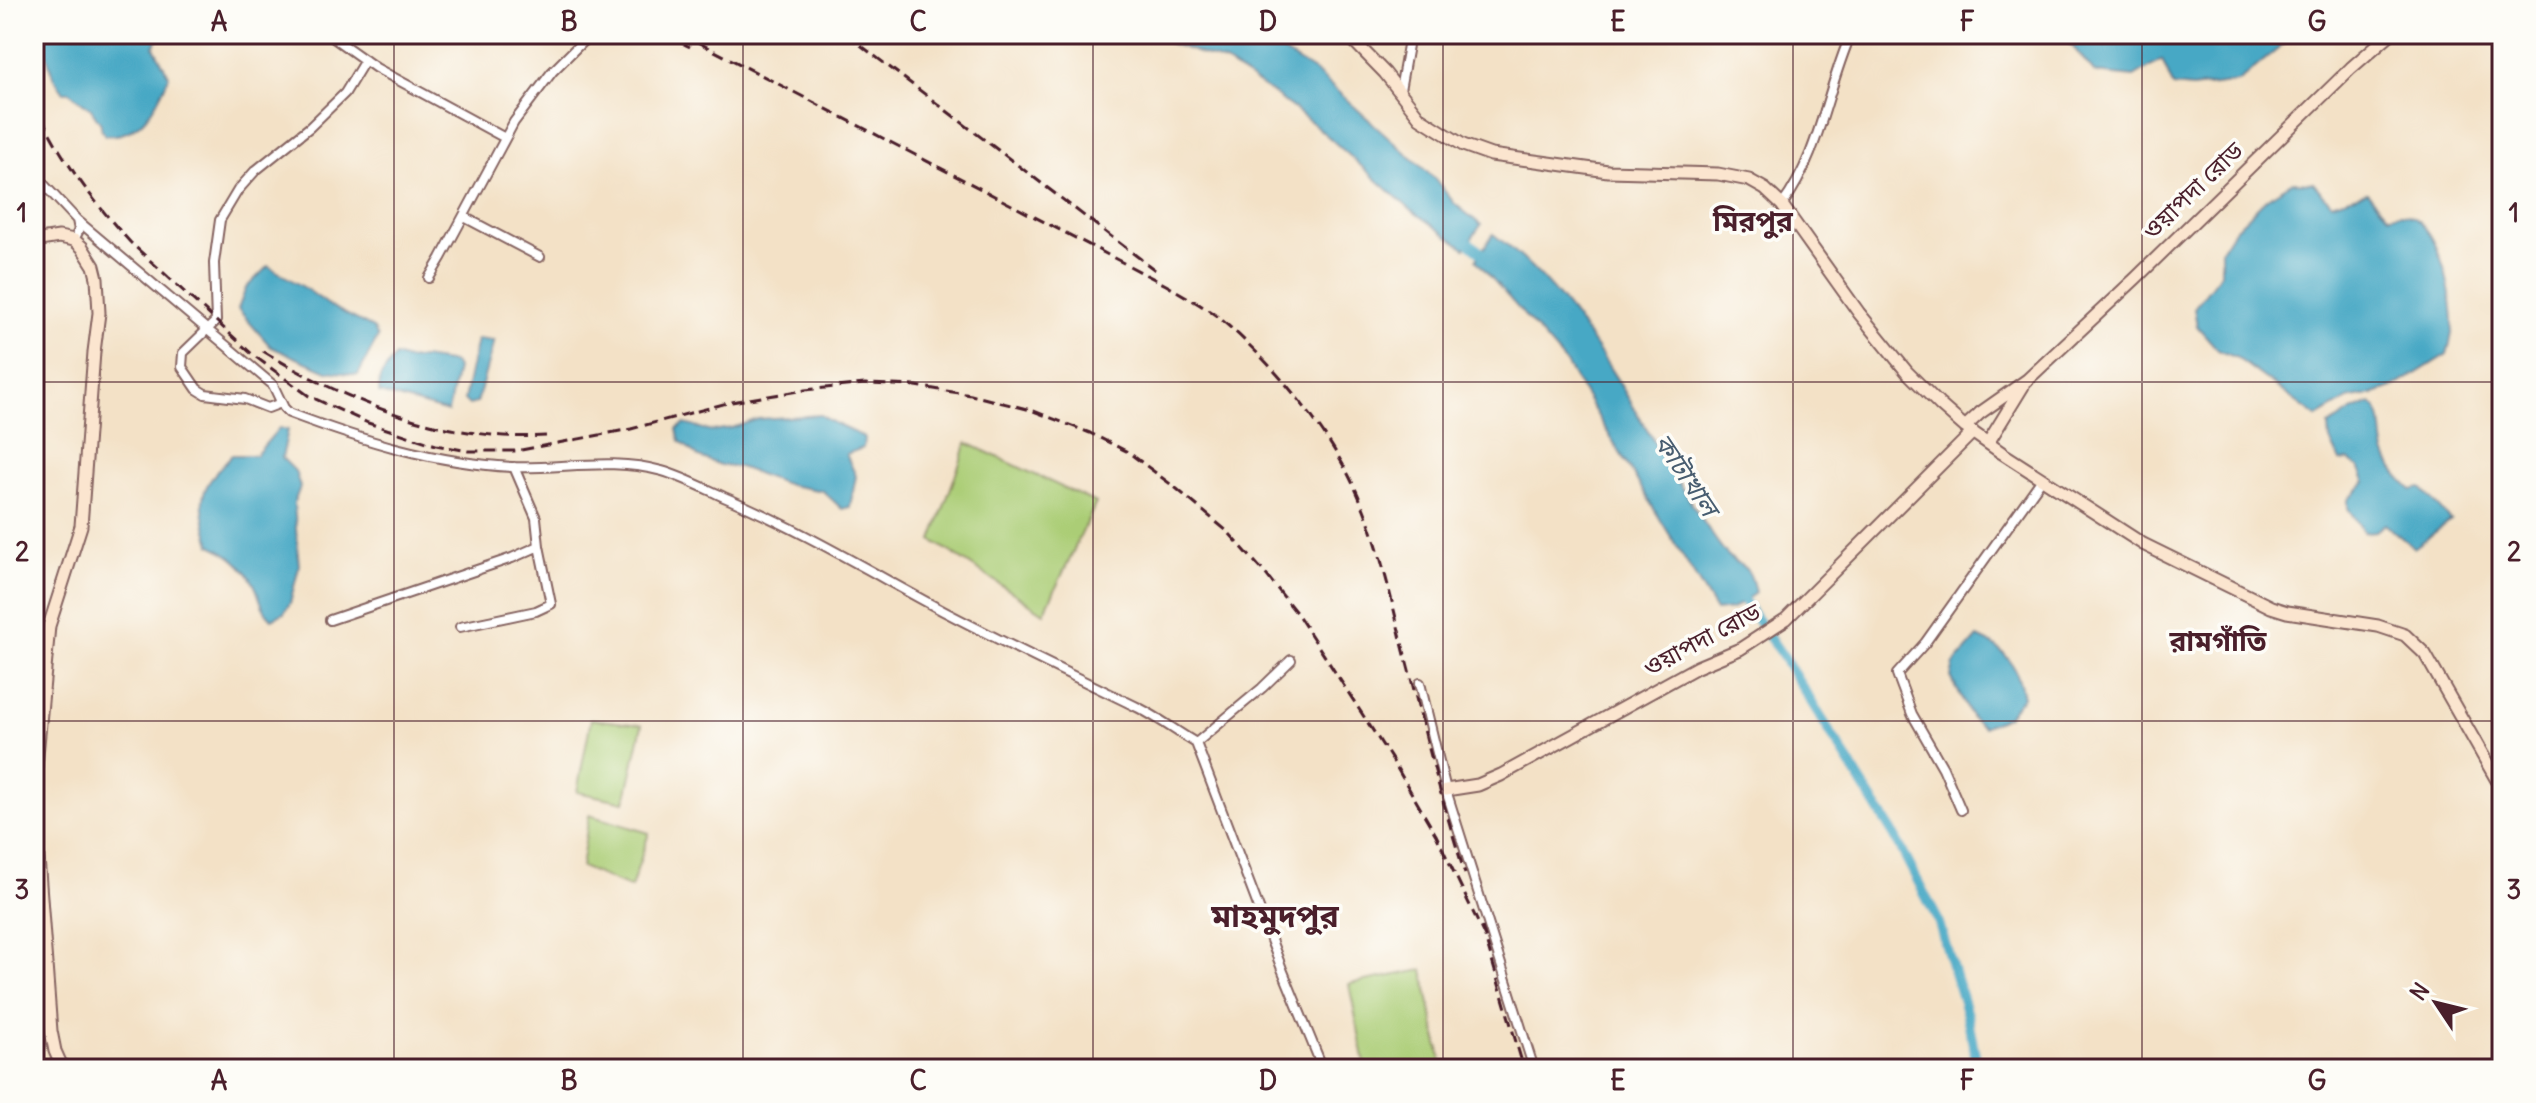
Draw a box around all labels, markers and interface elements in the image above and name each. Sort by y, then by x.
text: A [211,5,228,38]
text: B [560,5,578,38]
text: C [909,5,927,38]
text: D [1259,5,1277,38]
text: E [1610,5,1626,38]
text: F [1960,5,1975,38]
text: G [2308,5,2327,38]
street label: ওয়াপদা রোড [2136,134,2249,246]
text: 1 [17,196,27,229]
text: 1 [2509,196,2519,229]
district label: মিরপুর [1712,203,1794,239]
water label: কাটাখাল [1647,427,1729,526]
text: 2 [15,535,29,568]
text: 2 [2507,535,2521,568]
street label: ওয়াপদা রোড [1638,595,1766,682]
district label: রামগাঁতি [2169,623,2267,659]
text: 3 [15,873,29,906]
text: 3 [2507,873,2521,906]
district label: মাহমুদপুর [1210,895,1340,936]
north arrow [2396,963,2476,1043]
text: N [2404,977,2435,1006]
text: A [211,1064,228,1097]
text: B [560,1064,578,1097]
text: C [909,1064,927,1097]
text: D [1259,1064,1277,1097]
text: E [1610,1064,1626,1097]
text: F [1960,1064,1975,1097]
text: G [2308,1064,2327,1097]

